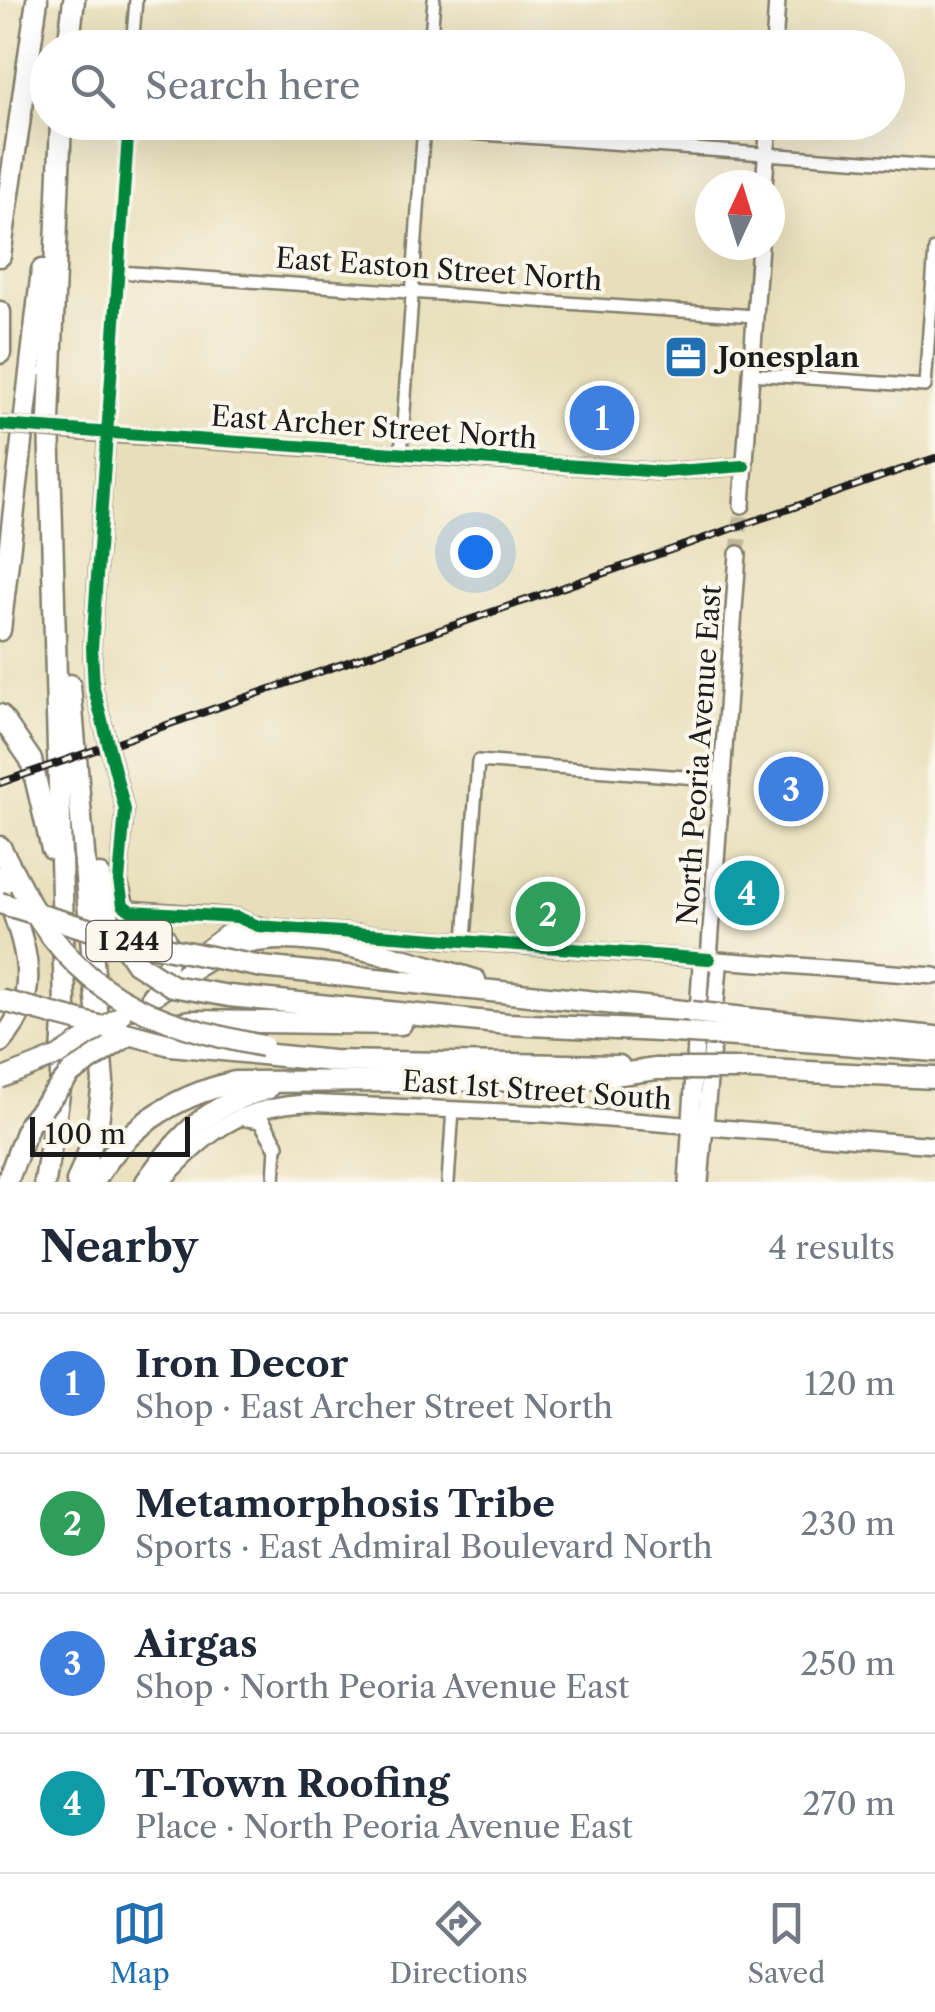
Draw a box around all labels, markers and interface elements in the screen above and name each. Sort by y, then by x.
search box [30,30,905,140]
icon: search [65,58,120,113]
text: Search here [145,62,360,109]
north arrow [695,170,785,260]
street label: East Easton Street North [275,241,603,297]
office icon: Jonesplan [663,334,709,380]
place label: Jonesplan [713,340,859,374]
pin: 1 [570,380,634,456]
street label: East Archer Street North [210,399,538,455]
your location [450,527,501,578]
street label: North Peoria Avenue East [670,584,728,926]
pin: 3 [758,752,824,826]
pin: 4 [714,856,780,930]
pin: 2 [516,876,580,952]
road number: I 244 [86,921,172,961]
street label: East 1st Street South [401,1064,673,1116]
scale bar [30,1112,190,1156]
text: 100 m [45,1117,126,1151]
text: Nearby [40,1221,198,1273]
text: 4 results [769,1228,895,1267]
text: Iron Decor [135,1340,348,1387]
text: 1 [65,1364,80,1403]
text: 120 m [805,1364,895,1403]
text: Shop · East Archer Street North [135,1387,613,1426]
text: Metamorphosis Tribe [135,1480,555,1527]
text: 2 [63,1504,82,1543]
text: 230 m [800,1504,895,1543]
text: Sports · East Admiral Boulevard North [135,1527,713,1566]
text: Airgas [135,1620,258,1667]
text: 3 [63,1644,82,1683]
text: 250 m [801,1644,895,1683]
text: Shop · North Peoria Avenue East [135,1667,629,1706]
text: T-Town Roofing [135,1760,450,1807]
text: 4 [63,1784,82,1823]
text: 270 m [802,1784,895,1823]
text: Place · North Peoria Avenue East [135,1807,633,1846]
tab: Map [110,1896,170,1990]
tab: Directions [389,1896,528,1990]
tab: Saved [747,1896,825,1990]

